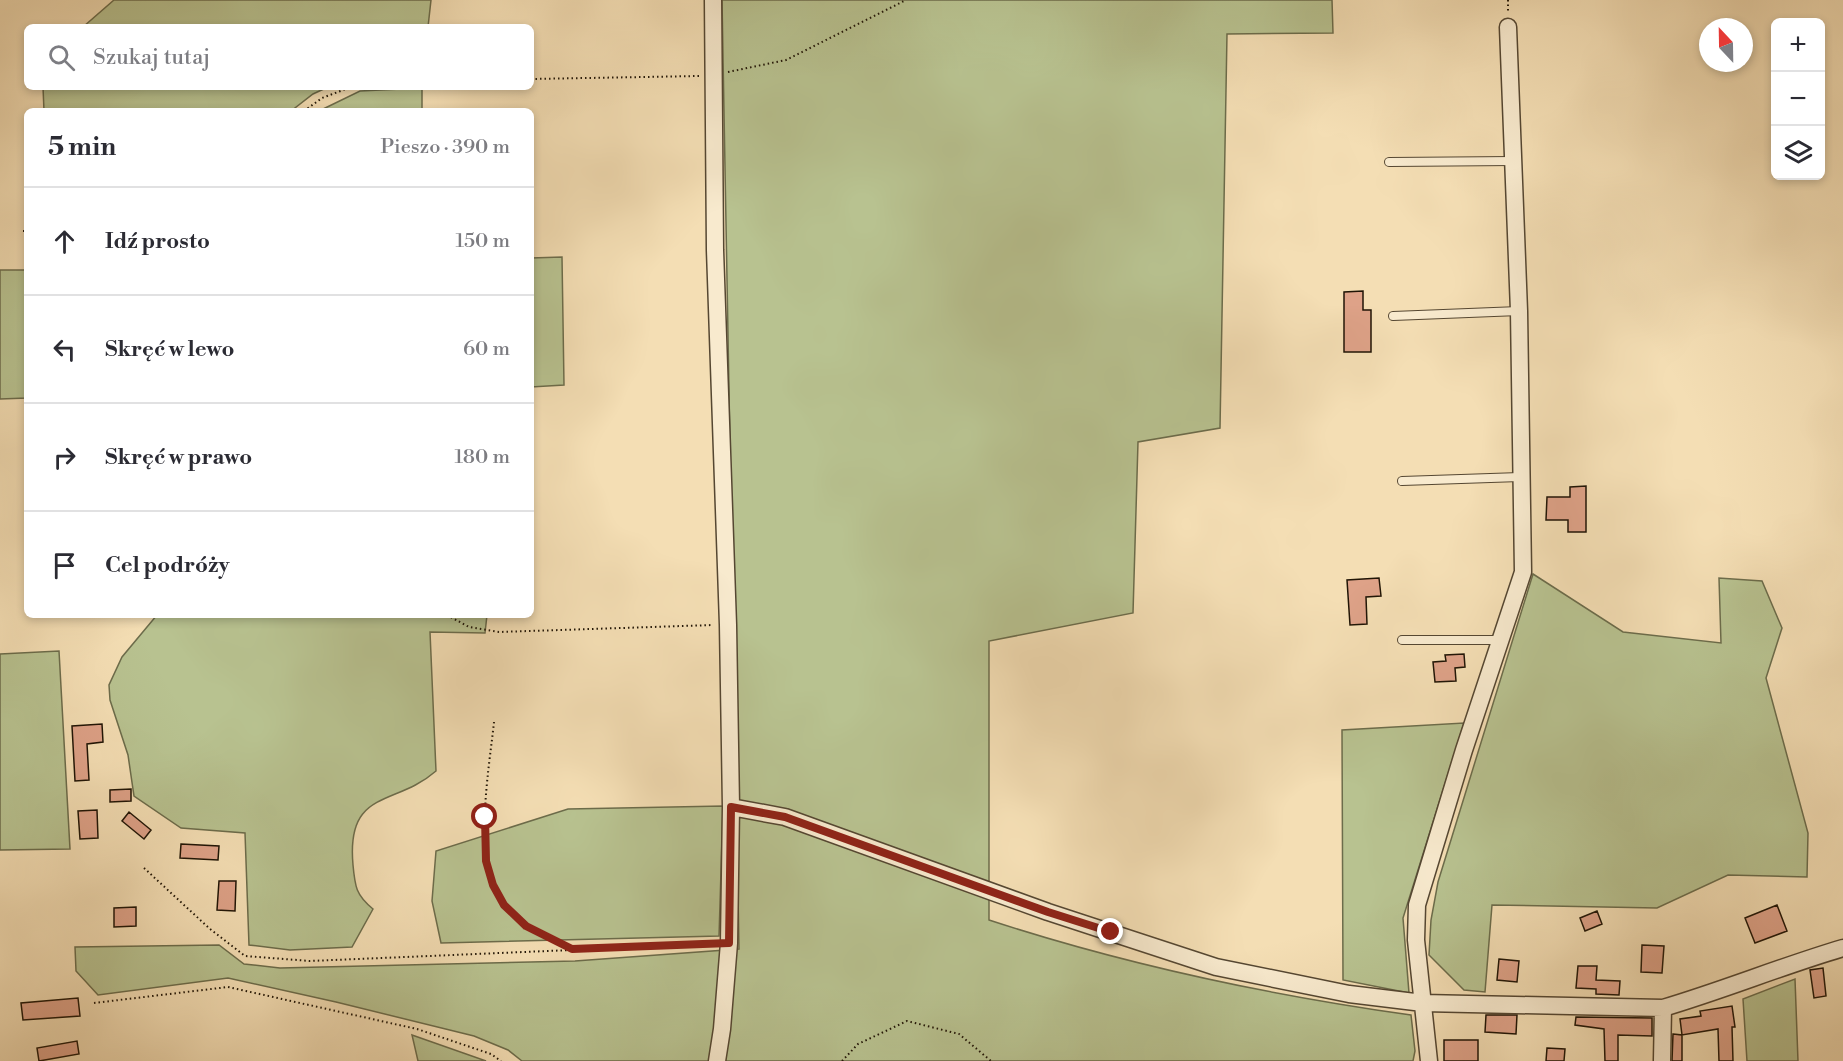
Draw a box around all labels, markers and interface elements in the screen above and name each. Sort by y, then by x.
north arrow [1699,18,1753,72]
map controls [1771,18,1825,180]
button: + [1771,18,1825,72]
search box [24,24,534,90]
icon: search [45,41,78,74]
text: Szukaj tutaj [93,44,210,71]
button: − [1771,72,1825,126]
button: layers [1771,126,1825,180]
text: 5 min [48,131,116,163]
text: Pieszo · 390 m [380,135,510,160]
icon: ahead [48,225,81,258]
text: Idź prosto [105,228,210,255]
text: 150 m [455,229,510,254]
icon: left [48,333,81,366]
text: Skręć w lewo [105,336,234,363]
text: 60 m [463,337,510,362]
icon: right [48,441,81,474]
text: Skręć w prawo [105,444,252,471]
text: 180 m [455,445,510,470]
icon: arrive [48,549,81,582]
text: Cel podróży [105,552,229,579]
route start [471,803,497,829]
route end [1097,918,1123,944]

